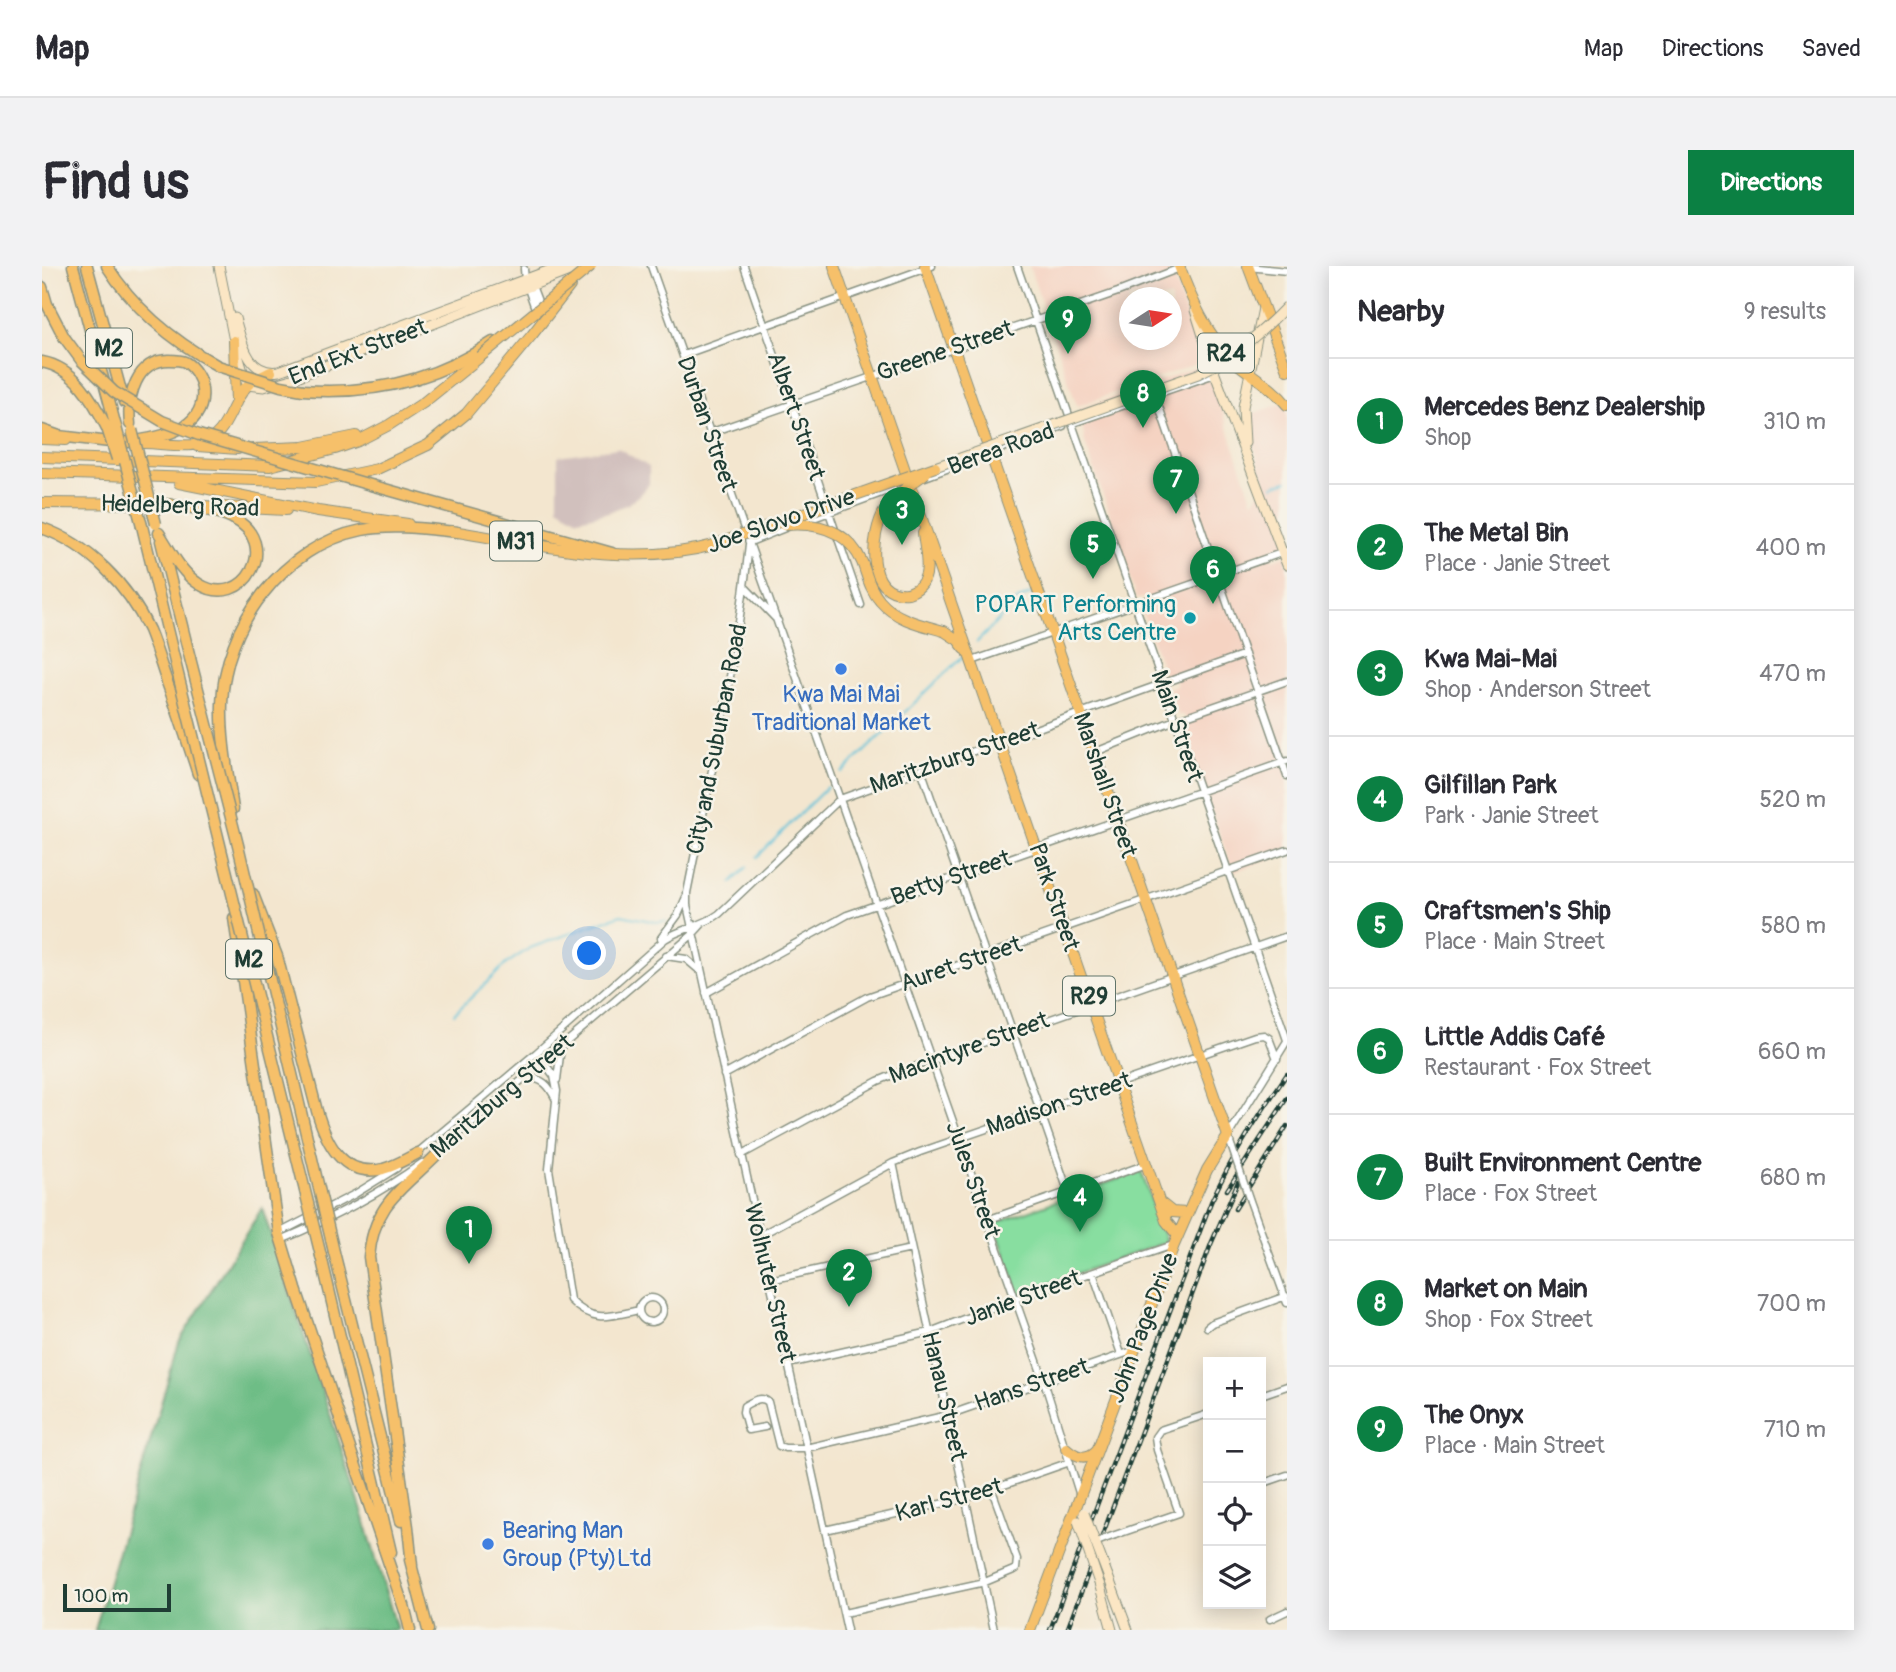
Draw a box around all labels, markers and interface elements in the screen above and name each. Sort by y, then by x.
text: Map [35,28,90,69]
text: Map [1584,34,1624,63]
text: Directions [1662,34,1763,63]
text: Saved [1801,34,1861,63]
button: Directions [1688,150,1854,215]
text: Find us [42,152,189,213]
north arrow [1119,287,1182,350]
text: Nearby [1357,293,1444,330]
pin: 9 [1045,296,1091,354]
text: 9 results [1744,297,1826,326]
street label: End Ext Street [285,312,432,392]
street label: Greene Street [873,314,1018,388]
road number: M2 [86,328,132,368]
road number: R24 [1198,334,1254,372]
street label: Albert Street [761,348,832,484]
street label: Durban Street [670,352,744,496]
pin: 8 [1120,370,1166,428]
text: Mercedes Benz Dealership [1424,391,1705,423]
text: 1 [1376,407,1385,436]
text: 310 m [1763,407,1826,436]
street label: Berea Road [944,416,1058,482]
text: Shop [1424,423,1472,452]
pin: 7 [1153,456,1199,514]
street label: Joe Slovo Drive [703,482,859,560]
pin: 3 [879,487,925,545]
street label: Heidelberg Road [100,489,260,523]
text: The Metal Bin [1424,517,1569,549]
pin: 5 [1070,521,1116,579]
road number: M31 [490,522,542,560]
text: 2 [1374,533,1386,562]
text: 400 m [1756,533,1826,562]
pin: 6 [1190,546,1236,604]
text: Place · Janie Street [1424,549,1610,578]
place label: POPART Performing Arts Centre [974,590,1176,647]
marker: POPART Performing Arts Centre [1182,610,1198,626]
street label: City and Suburban Road [680,621,754,857]
text: Kwa Mai-Mai [1424,643,1557,675]
text: 3 [1374,659,1386,688]
text: 470 m [1759,659,1826,688]
marker: Kwa Mai Mai Traditional Market [833,661,849,677]
street label: Main Street [1144,666,1210,786]
text: Shop · Anderson Street [1424,675,1651,704]
place label: Kwa Mai Mai Traditional Market [751,680,931,737]
street label: Marshall Street [1067,708,1144,862]
street label: Maritzburg Street [866,715,1044,801]
text: Gilfillan Park [1424,769,1557,801]
text: 4 [1373,785,1387,814]
text: 520 m [1760,785,1826,814]
text: Park · Janie Street [1424,801,1599,830]
street label: Park Street [1022,839,1086,955]
street label: Betty Street [887,844,1015,912]
text: Craftsmen's Ship [1424,895,1611,927]
text: 5 [1374,911,1386,940]
text: 580 m [1761,911,1826,940]
text: Place · Main Street [1424,927,1605,956]
street label: Auret Street [896,930,1026,998]
your location [572,936,606,970]
road number: M2 [226,940,272,978]
road number: R29 [1063,976,1115,1016]
street label: Macintyre Street [885,1006,1053,1090]
text: Little Addis Café [1424,1021,1606,1053]
street label: Maritzburg Street [424,1027,580,1164]
text: 6 [1373,1037,1387,1066]
text: 660 m [1758,1037,1826,1066]
text: Restaurant · Fox Street [1424,1053,1651,1082]
street label: Madison Street [983,1065,1136,1142]
street label: Jules Street [939,1118,1007,1243]
text: Built Environment Centre [1424,1147,1701,1179]
text: 7 [1374,1163,1386,1192]
text: 680 m [1760,1163,1826,1192]
pin: 4 [1057,1174,1103,1232]
text: Place · Fox Street [1424,1179,1597,1208]
street label: Wolhuter Street [738,1200,803,1366]
pin: 1 [446,1206,492,1264]
pin: 2 [826,1249,872,1307]
street label: John Page Drive [1101,1249,1185,1407]
street label: Janie Street [961,1263,1086,1332]
text: Market on Main [1424,1273,1588,1305]
text: 8 [1374,1289,1386,1318]
text: 700 m [1757,1289,1826,1318]
text: Shop · Fox Street [1424,1305,1593,1334]
street label: Hanau Street [915,1328,973,1464]
street label: Hans Street [971,1352,1094,1418]
map controls [1203,1357,1266,1609]
button: + [1203,1357,1266,1420]
text: The Onyx [1424,1399,1524,1431]
text: 9 [1374,1415,1386,1444]
text: 710 m [1764,1415,1826,1444]
button: − [1203,1420,1266,1483]
text: Place · Main Street [1424,1431,1605,1460]
street label: Karl Street [892,1472,1006,1528]
button: locate [1203,1483,1266,1546]
place label: Bearing Man Group (Pty)Ltd [502,1516,652,1573]
marker: Bearing Man Group (Pty)Ltd [480,1536,496,1552]
button: layers [1203,1546,1266,1609]
scale bar [63,1581,172,1613]
text: 100 m [74,1584,128,1608]

